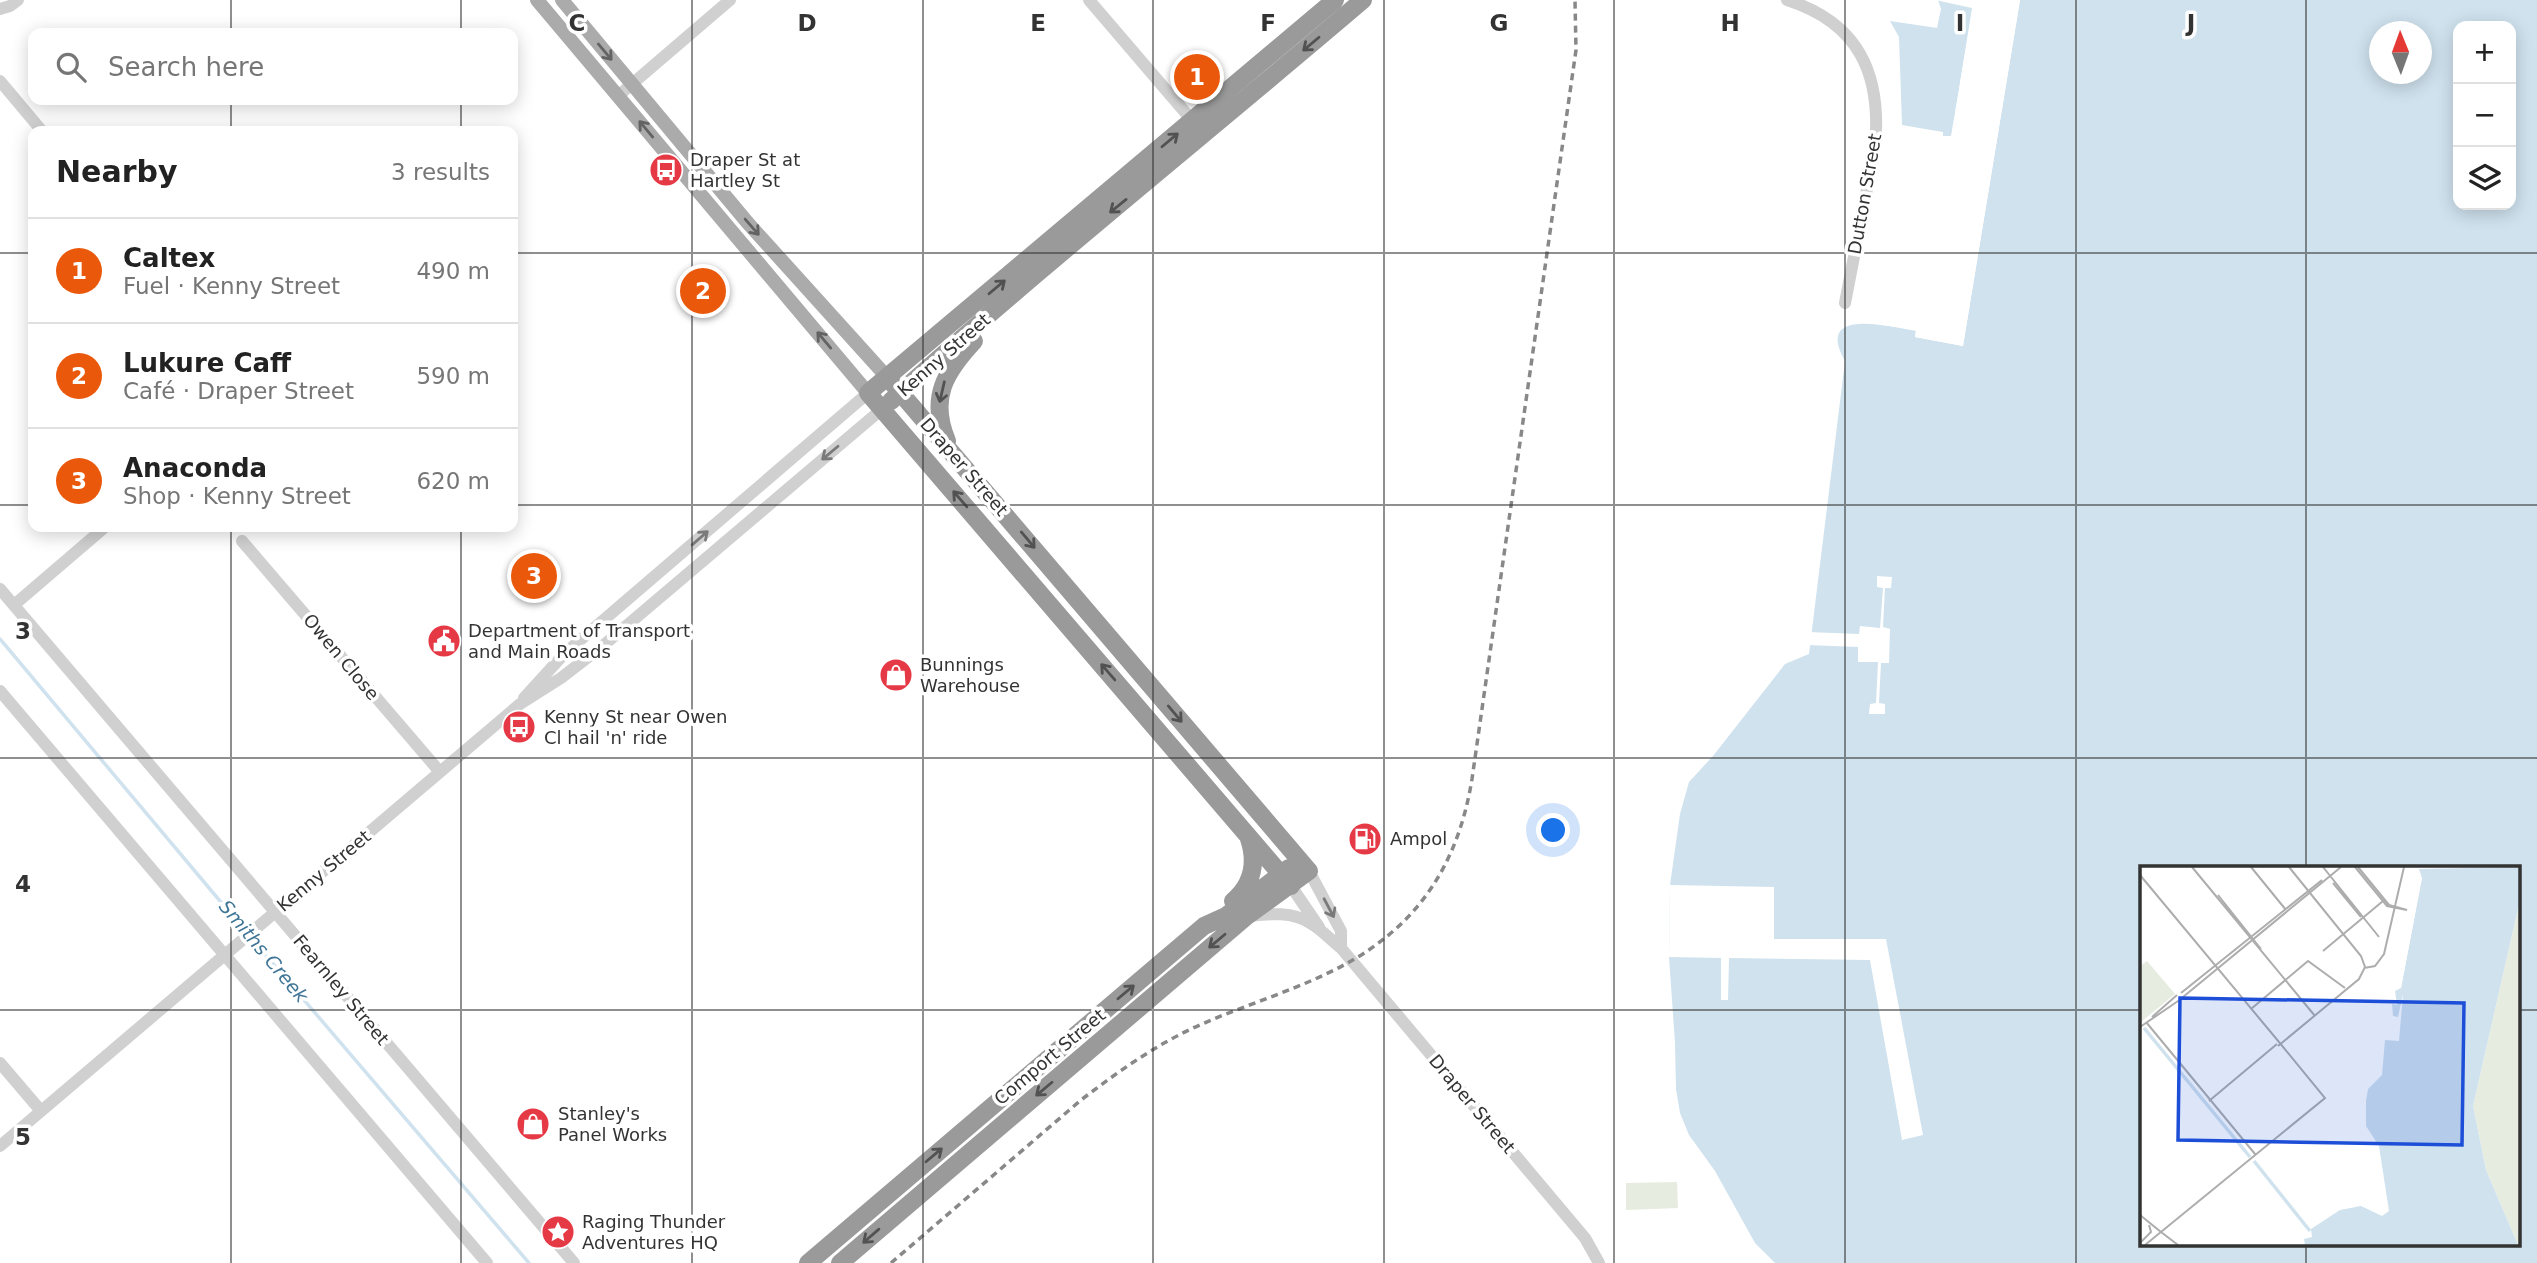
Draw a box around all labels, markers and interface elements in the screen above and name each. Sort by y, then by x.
text: C [569,10,585,36]
text: D [797,10,817,36]
text: E [1030,10,1046,36]
text: F [1260,10,1276,36]
text: G [1490,10,1508,36]
text: H [1720,10,1740,36]
text: I [1956,10,1964,36]
text: J [2185,10,2195,36]
north arrow [2369,21,2432,84]
map controls [2453,21,2516,210]
button: + [2453,21,2516,84]
search box [28,28,518,105]
one-way arrow [1302,36,1320,52]
one-way arrow [598,43,613,61]
icon: search [52,48,90,86]
pin: 1 [1174,51,1220,103]
text: Search here [108,52,264,82]
button: − [2453,84,2516,147]
one-way arrow [638,121,654,139]
one-way arrow [1161,132,1179,148]
street label: Dutton Street [1844,132,1885,256]
button: layers [2453,147,2516,210]
place label: Draper St at Hartley St [690,149,800,191]
bus stop icon: Draper St at Hartley St [647,151,685,189]
text: Nearby [56,154,178,189]
text: 3 results [391,159,490,185]
one-way arrow [1109,198,1128,213]
one-way arrow [744,217,760,235]
text: Caltex [123,243,215,273]
text: 1 [71,258,87,284]
text: 490 m [416,258,490,284]
pin: 2 [680,265,726,317]
text: Fuel · Kenny Street [123,273,340,299]
one-way arrow [987,279,1005,295]
street label: Kenny Street [893,309,994,401]
one-way arrow [816,332,832,350]
text: Lukure Caff [123,348,291,378]
text: 2 [71,363,87,389]
text: 590 m [416,363,490,389]
text: Café · Draper Street [123,378,354,404]
one-way arrow [935,380,948,402]
street label: Draper Street [916,414,1013,520]
one-way arrow [822,445,840,461]
text: Anaconda [123,453,267,483]
text: 3 [71,468,87,494]
text: 620 m [416,468,490,494]
text: Shop · Kenny Street [123,483,351,509]
one-way arrow [952,491,968,509]
one-way arrow [691,530,709,546]
one-way arrow [1020,531,1036,549]
pin: 3 [511,550,557,602]
street label: Owen Close [299,609,384,704]
text: 3 [15,618,31,644]
place label: Department of Transport and Main Roads [468,620,690,662]
public building icon: Department of Transport and Main Roads [425,622,463,660]
place label: Bunnings Warehouse [920,654,1020,696]
shop icon: Bunnings Warehouse [877,656,915,694]
one-way arrow [1100,663,1116,681]
one-way arrow [1167,704,1183,722]
place label: Kenny St near Owen Cl hail 'n' ride [544,706,727,748]
bus stop icon: Kenny St near Owen Cl hail 'n' ride [500,708,538,746]
your location [1536,813,1570,847]
fuel station icon: Ampol [1346,820,1384,858]
street label: Kenny Street [273,825,375,916]
place label: Ampol [1390,828,1447,849]
inset map [2140,866,2520,1246]
text: 4 [15,871,31,897]
water label: Smiths Creek [215,895,314,1007]
one-way arrow [1322,898,1336,918]
street label: Fearnley Street [289,930,393,1049]
one-way arrow [1208,933,1226,949]
one-way arrow [1117,984,1135,1000]
street label: Comport Street [990,1004,1109,1109]
street label: Draper Street [1425,1050,1520,1157]
one-way arrow [1035,1081,1053,1097]
place label: Stanley's Panel Works [558,1103,667,1145]
shop icon: Stanley's Panel Works [514,1105,552,1143]
text: 5 [15,1124,31,1150]
one-way arrow [925,1147,943,1163]
place label: Raging Thunder Adventures HQ [582,1211,726,1253]
place icon: Raging Thunder Adventures HQ [539,1213,577,1251]
one-way arrow [862,1228,880,1244]

